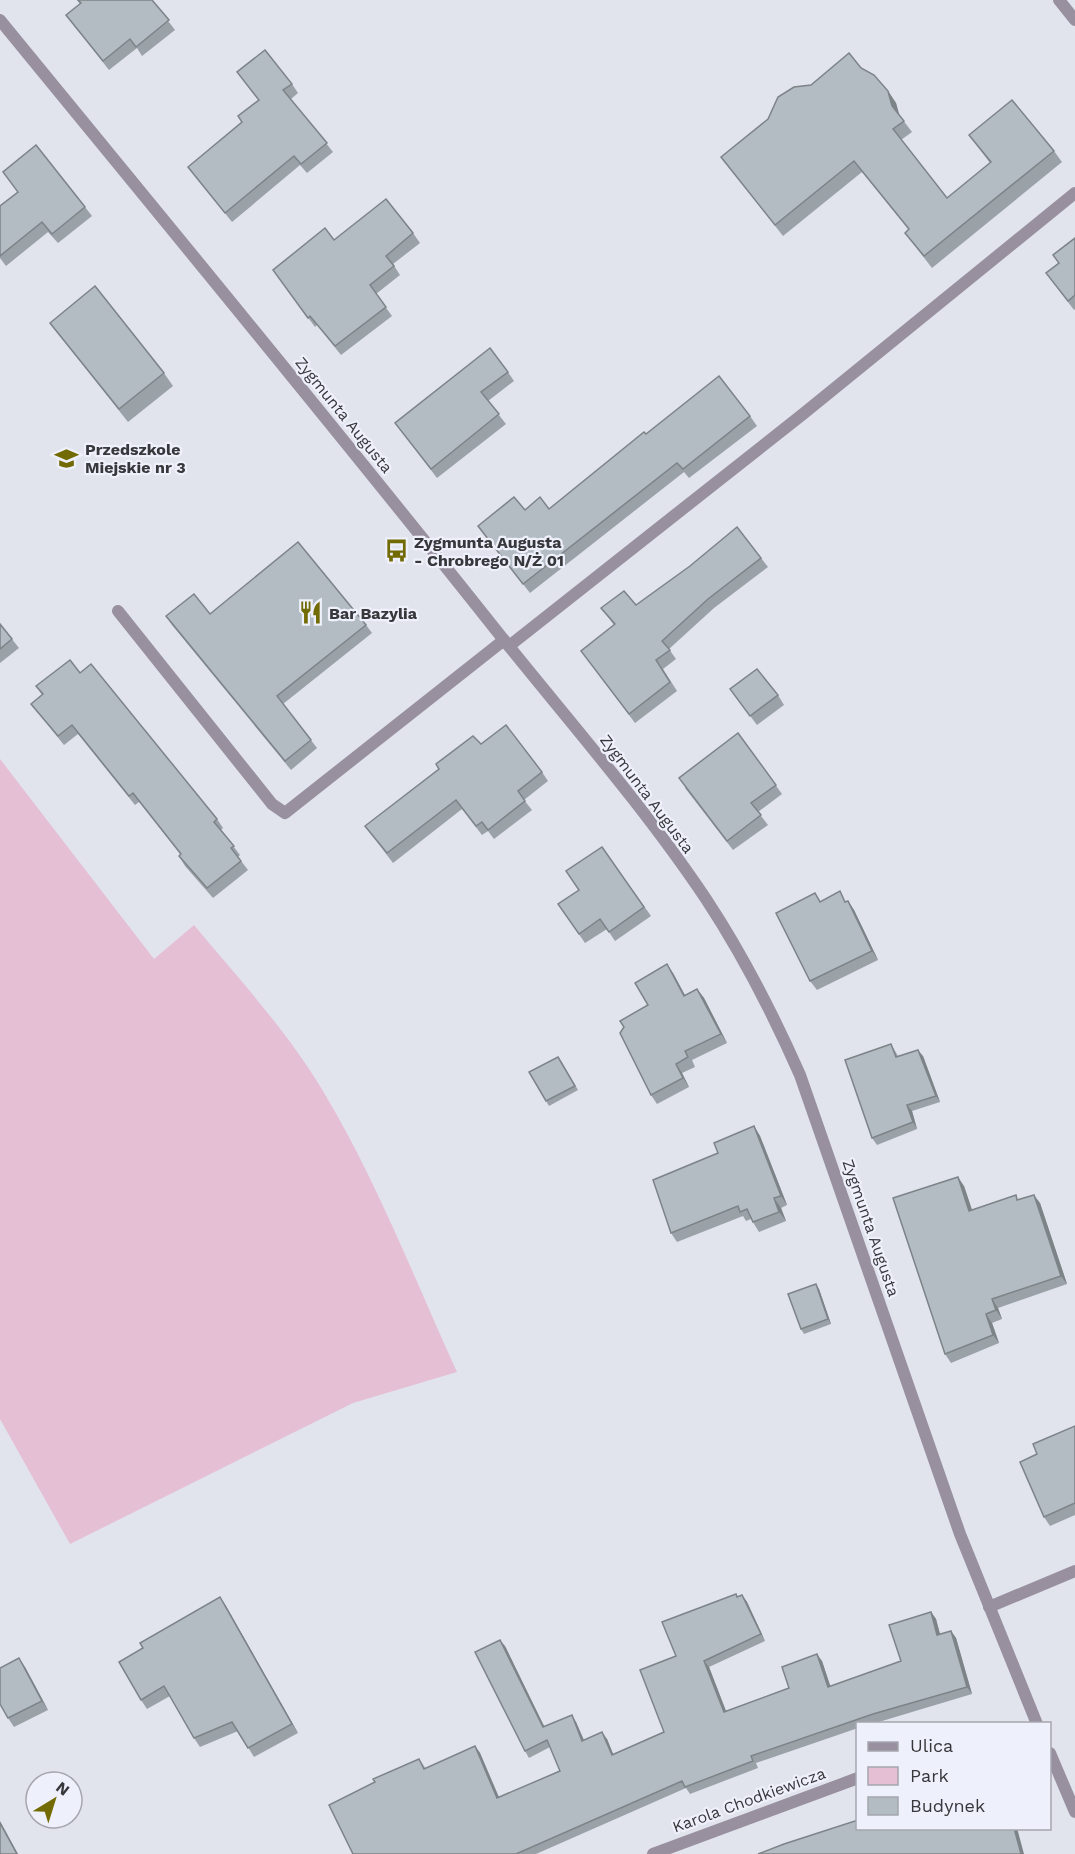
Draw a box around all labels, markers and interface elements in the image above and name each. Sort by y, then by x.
street label: Zygmunta Augusta [291,353,397,477]
place label: Przedszkole Miejskie nr 3 [85,440,186,477]
school or university icon: Przedszkole Miejskie nr 3 [54,445,80,471]
place label: Zygmunta Augusta - Chrobrego N/Ż 01 [414,533,564,570]
bus stop icon: Zygmunta Augusta - Chrobrego N/Ż 01 [383,538,409,564]
restaurant icon: Bar Bazylia [298,600,324,626]
place label: Bar Bazylia [329,604,418,623]
street label: Zygmunta Augusta [596,731,698,857]
street label: Zygmunta Augusta [839,1157,903,1299]
legend [856,1722,1051,1830]
text: Ulica [910,1735,953,1756]
street label: Karola Chodkiewicza [670,1763,828,1837]
text: Park [910,1765,949,1786]
north arrow [24,1770,84,1830]
text: N [52,1777,73,1800]
text: Budynek [910,1795,985,1816]

